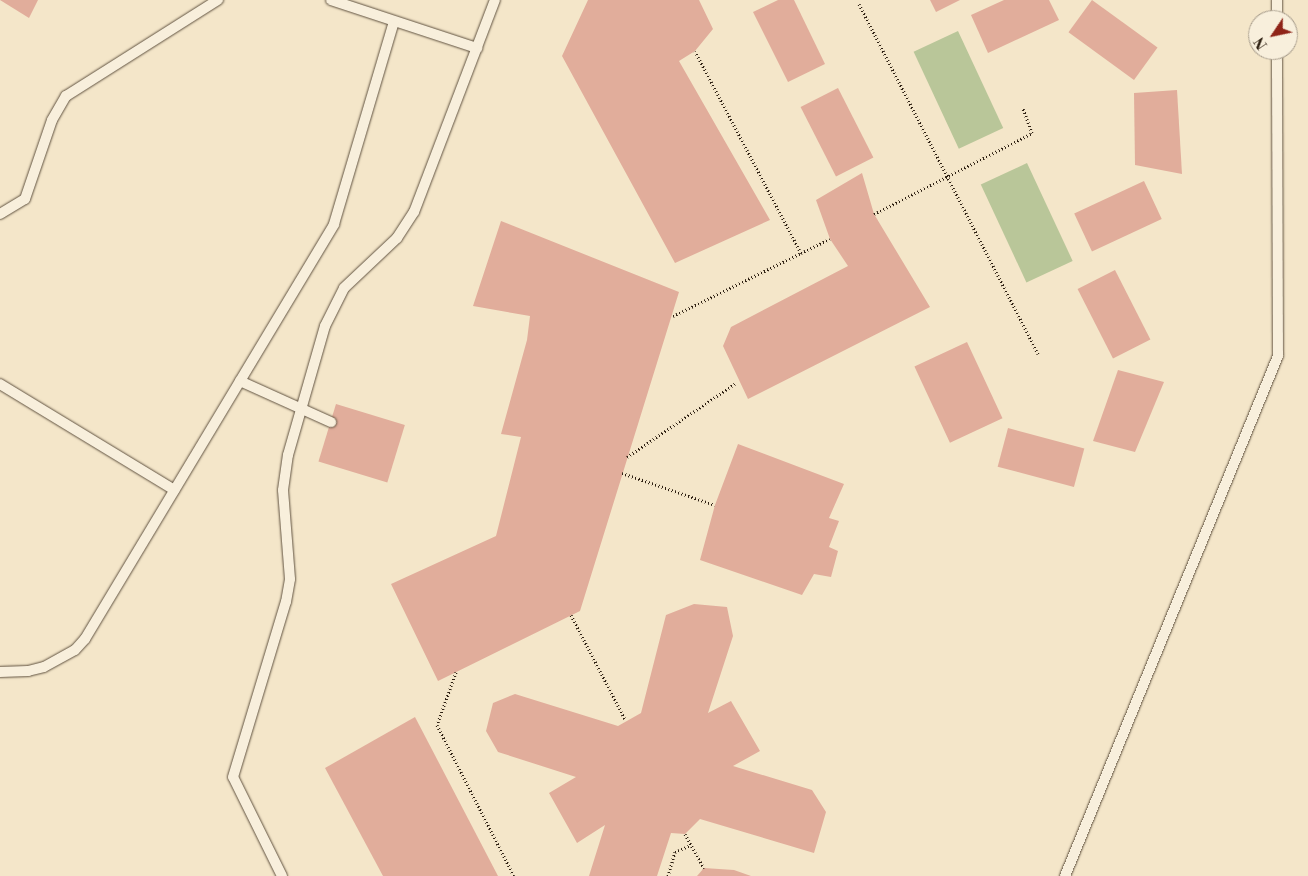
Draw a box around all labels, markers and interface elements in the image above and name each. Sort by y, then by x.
north arrow [1248,10,1298,60]
text: N [1251,33,1272,52]

